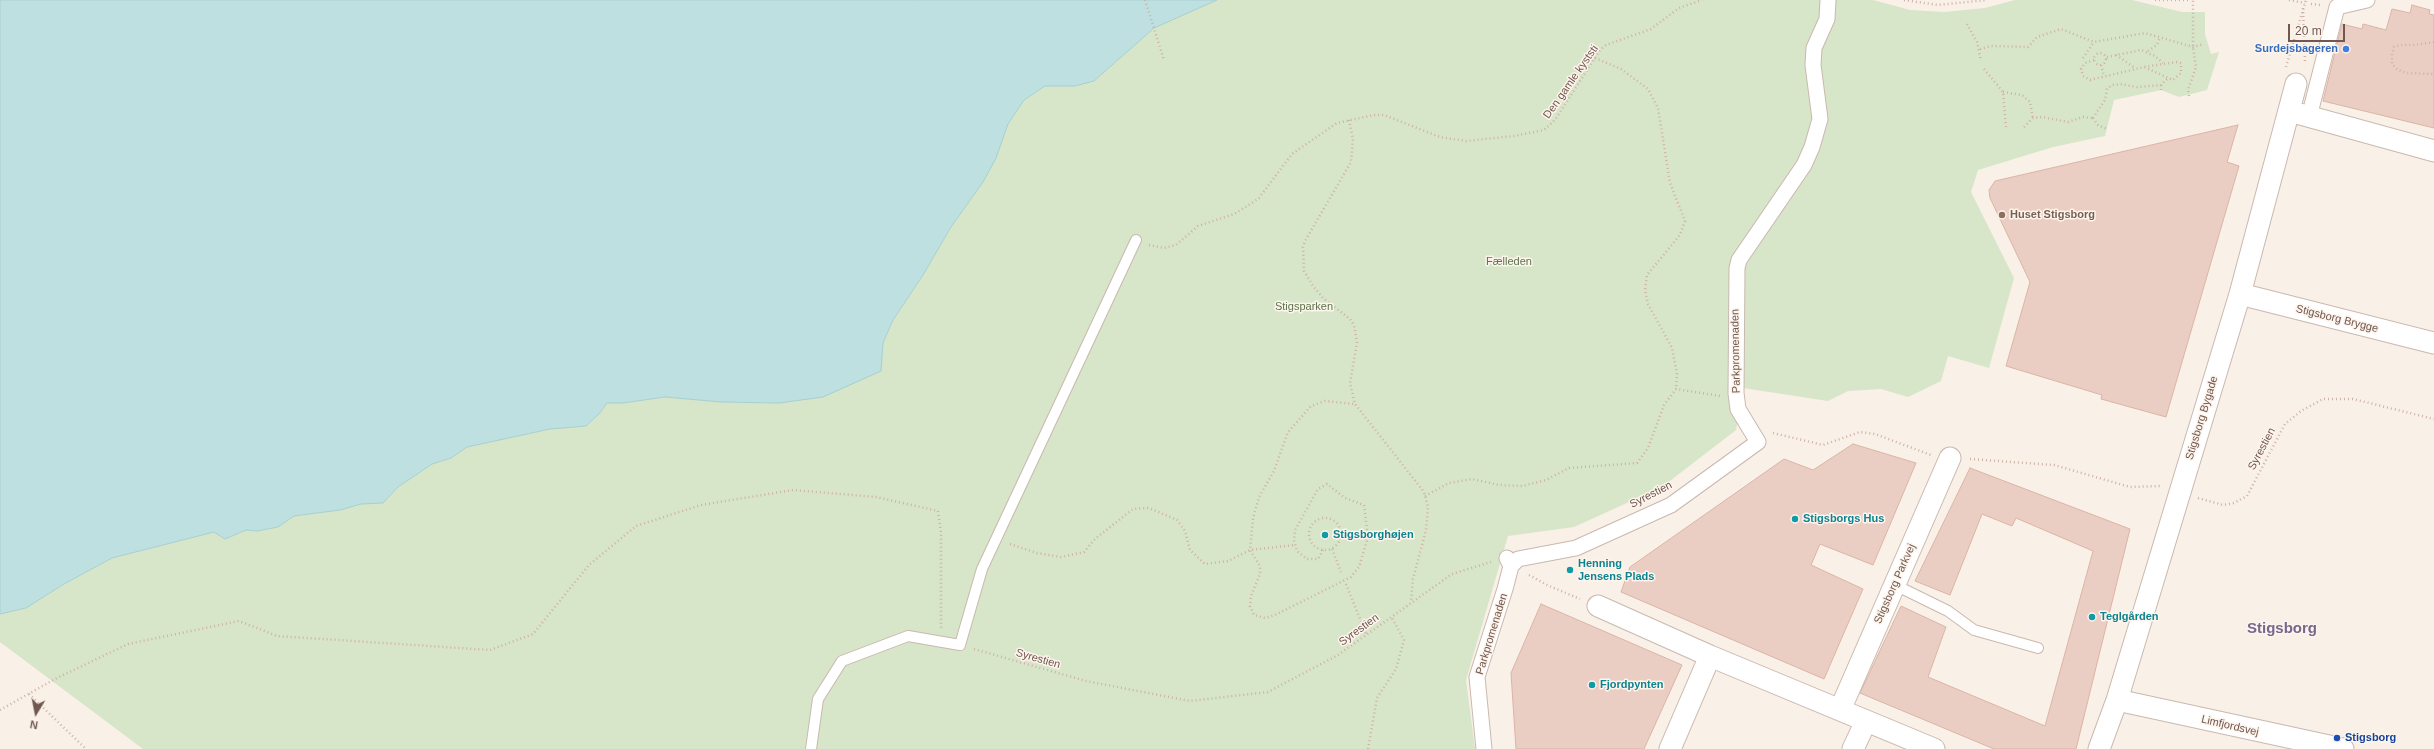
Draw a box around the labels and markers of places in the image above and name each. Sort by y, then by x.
place label: Surdejsbageren [2255,42,2338,56]
marker: Surdejsbageren [2341,44,2351,54]
place label: Huset Stigsborg [2010,208,2095,222]
marker: Huset Stigsborg [1997,210,2007,220]
place label: Stigsborgs Hus [1803,512,1884,526]
marker: Stigsborgs Hus [1790,514,1800,524]
place label: Stigsborghøjen [1333,528,1414,542]
marker: Stigsborghøjen [1320,530,1330,540]
place label: Henning Jensens Plads [1578,557,1654,583]
marker: Henning Jensens Plads [1565,565,1575,575]
place label: Teglgården [2100,610,2158,624]
marker: Teglgården [2087,612,2097,622]
place label: Fjordpynten [1600,678,1664,692]
marker: Fjordpynten [1587,680,1597,690]
place label: Stigsborg [2345,731,2396,745]
marker: Stigsborg [2332,733,2342,743]

